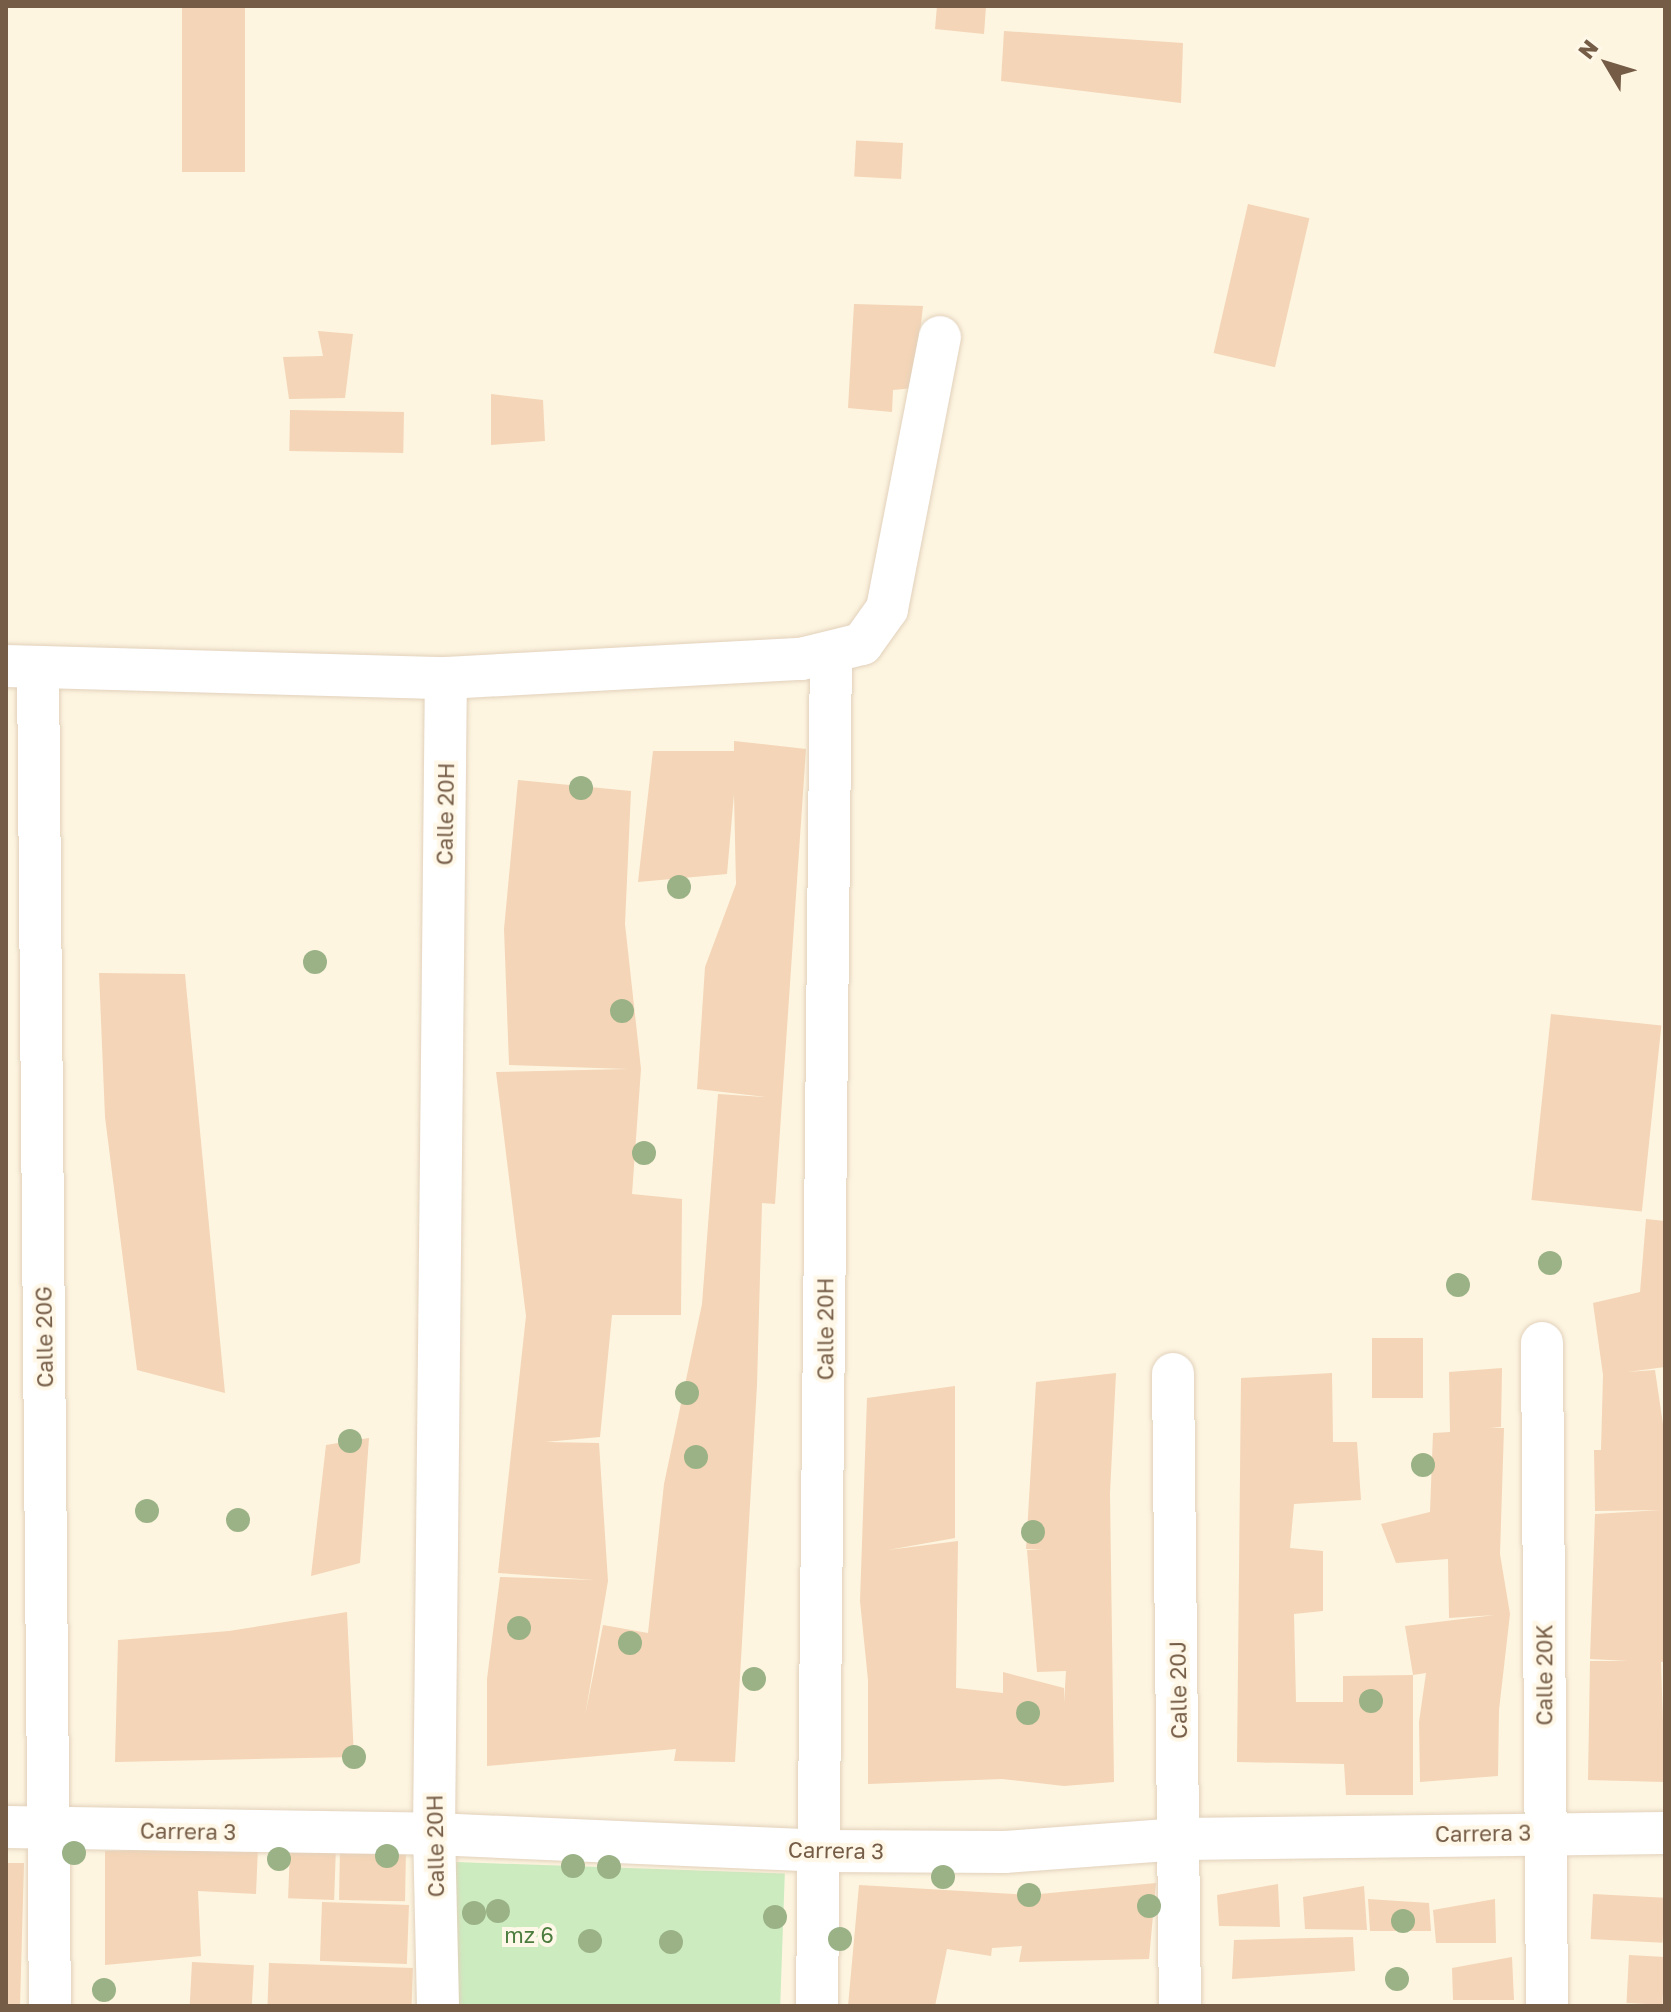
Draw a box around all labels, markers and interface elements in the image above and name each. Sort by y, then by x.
north arrow [1567,24,1647,104]
text: N [1572,34,1603,64]
street label: Calle 20H [431,762,459,866]
street label: Calle 20H [812,1278,838,1380]
street label: Calle 20G [30,1286,58,1388]
street label: Calle 20K [1531,1624,1557,1726]
street label: Calle 20J [1164,1641,1192,1739]
street label: Calle 20H [421,1794,449,1898]
street label: Carrera 3 [140,1817,236,1845]
street label: Carrera 3 [1435,1819,1531,1847]
street label: Carrera 3 [788,1836,884,1864]
park label: mz 6 [504,1922,554,1948]

